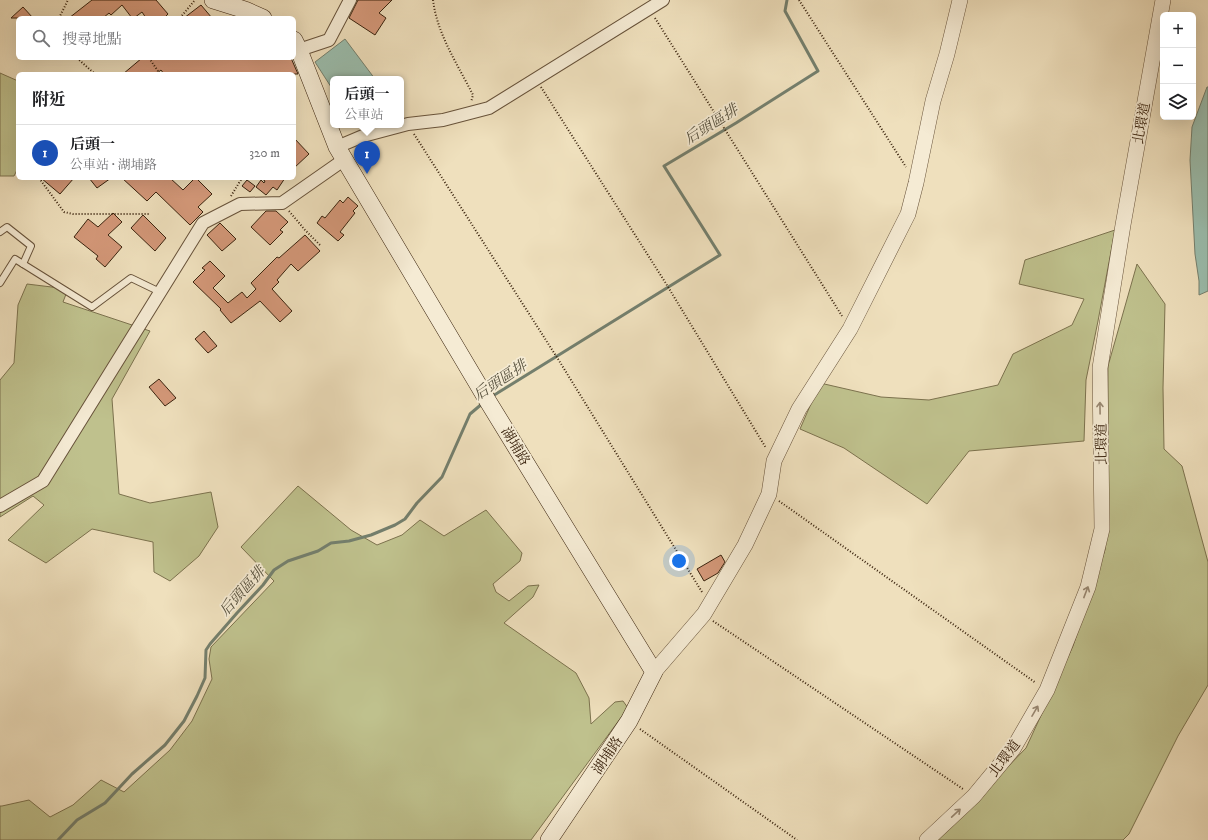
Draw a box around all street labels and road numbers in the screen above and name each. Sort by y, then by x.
street label: 北環道 [1129,101,1154,145]
street label: 北環道 [1093,423,1111,465]
street label: 湖埔路 [497,424,534,469]
street label: 湖埔路 [589,733,627,778]
street label: 北環道 [985,736,1025,781]

